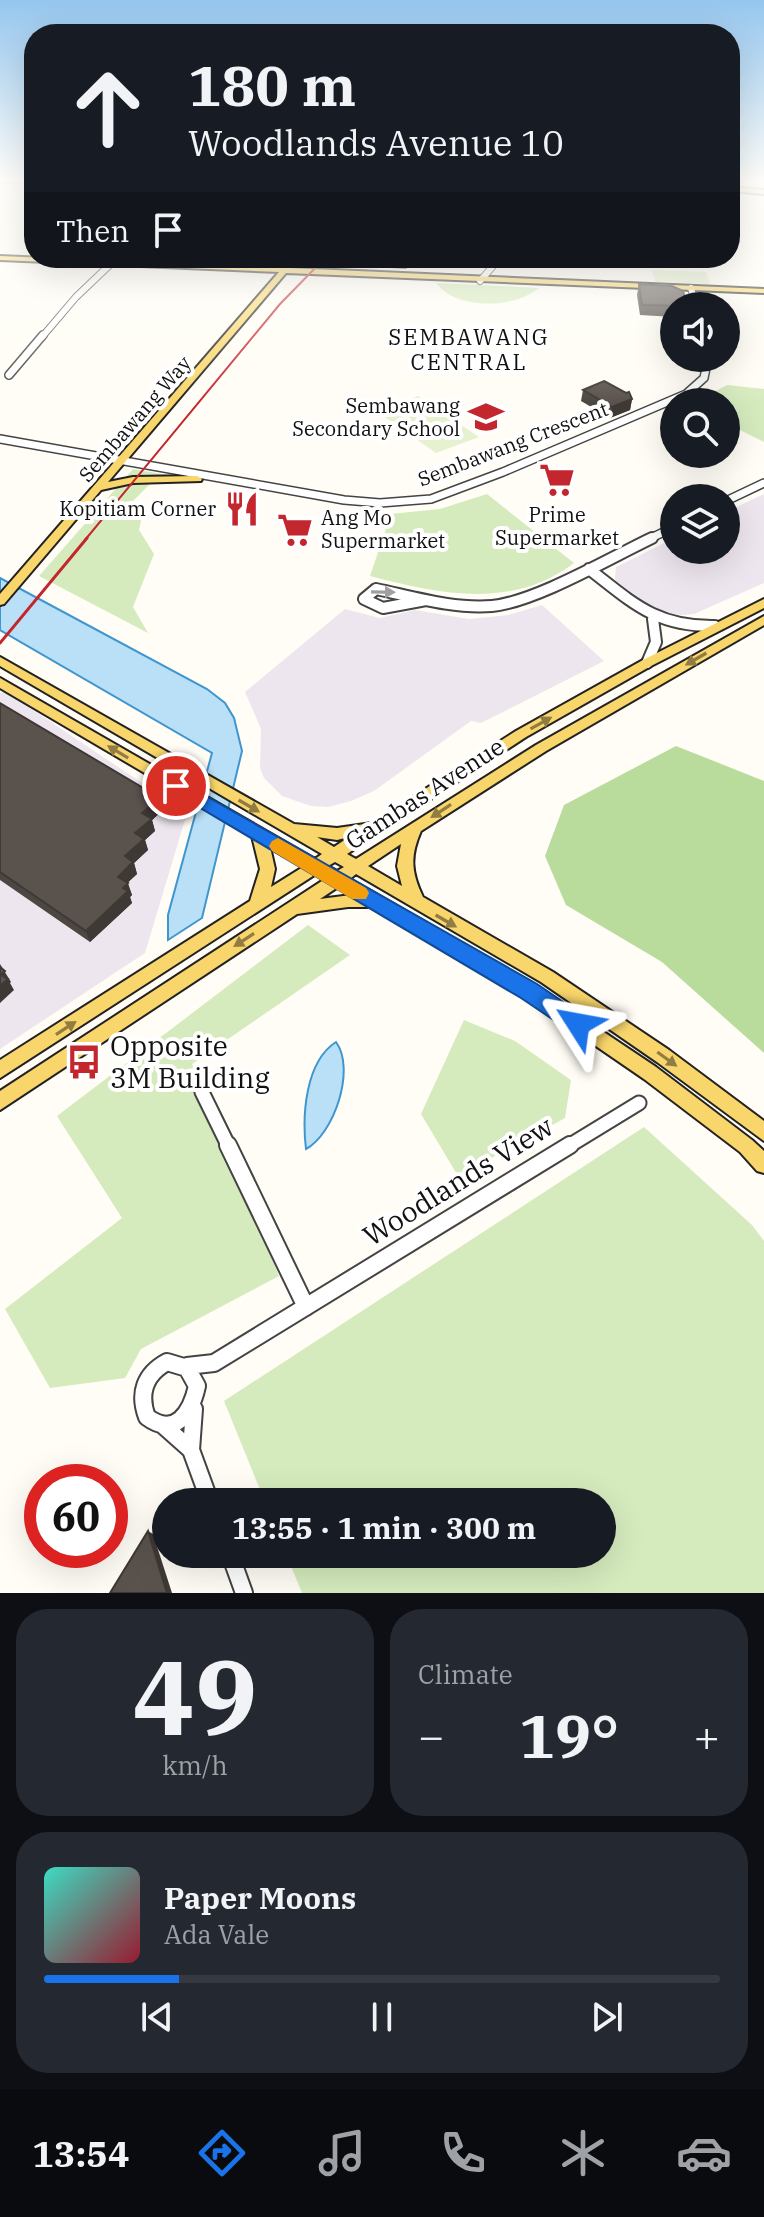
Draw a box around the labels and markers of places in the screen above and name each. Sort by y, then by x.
place label: Sembawang Secondary School [292,392,460,442]
school or university icon: Sembawang Secondary School [467,398,505,436]
supermarket icon: Prime Supermarket [538,461,576,499]
restaurant icon: Kopitiam Corner [223,490,261,528]
place label: Kopitiam Corner [59,495,216,522]
place label: Prime Supermarket [495,501,619,551]
place label: Ang Mo Supermarket [321,504,445,554]
supermarket icon: Ang Mo Supermarket [276,511,314,549]
pin [142,752,210,820]
place label: Opposite 3M Building [110,1027,270,1096]
bus stop icon: Opposite 3M Building [65,1043,103,1081]

